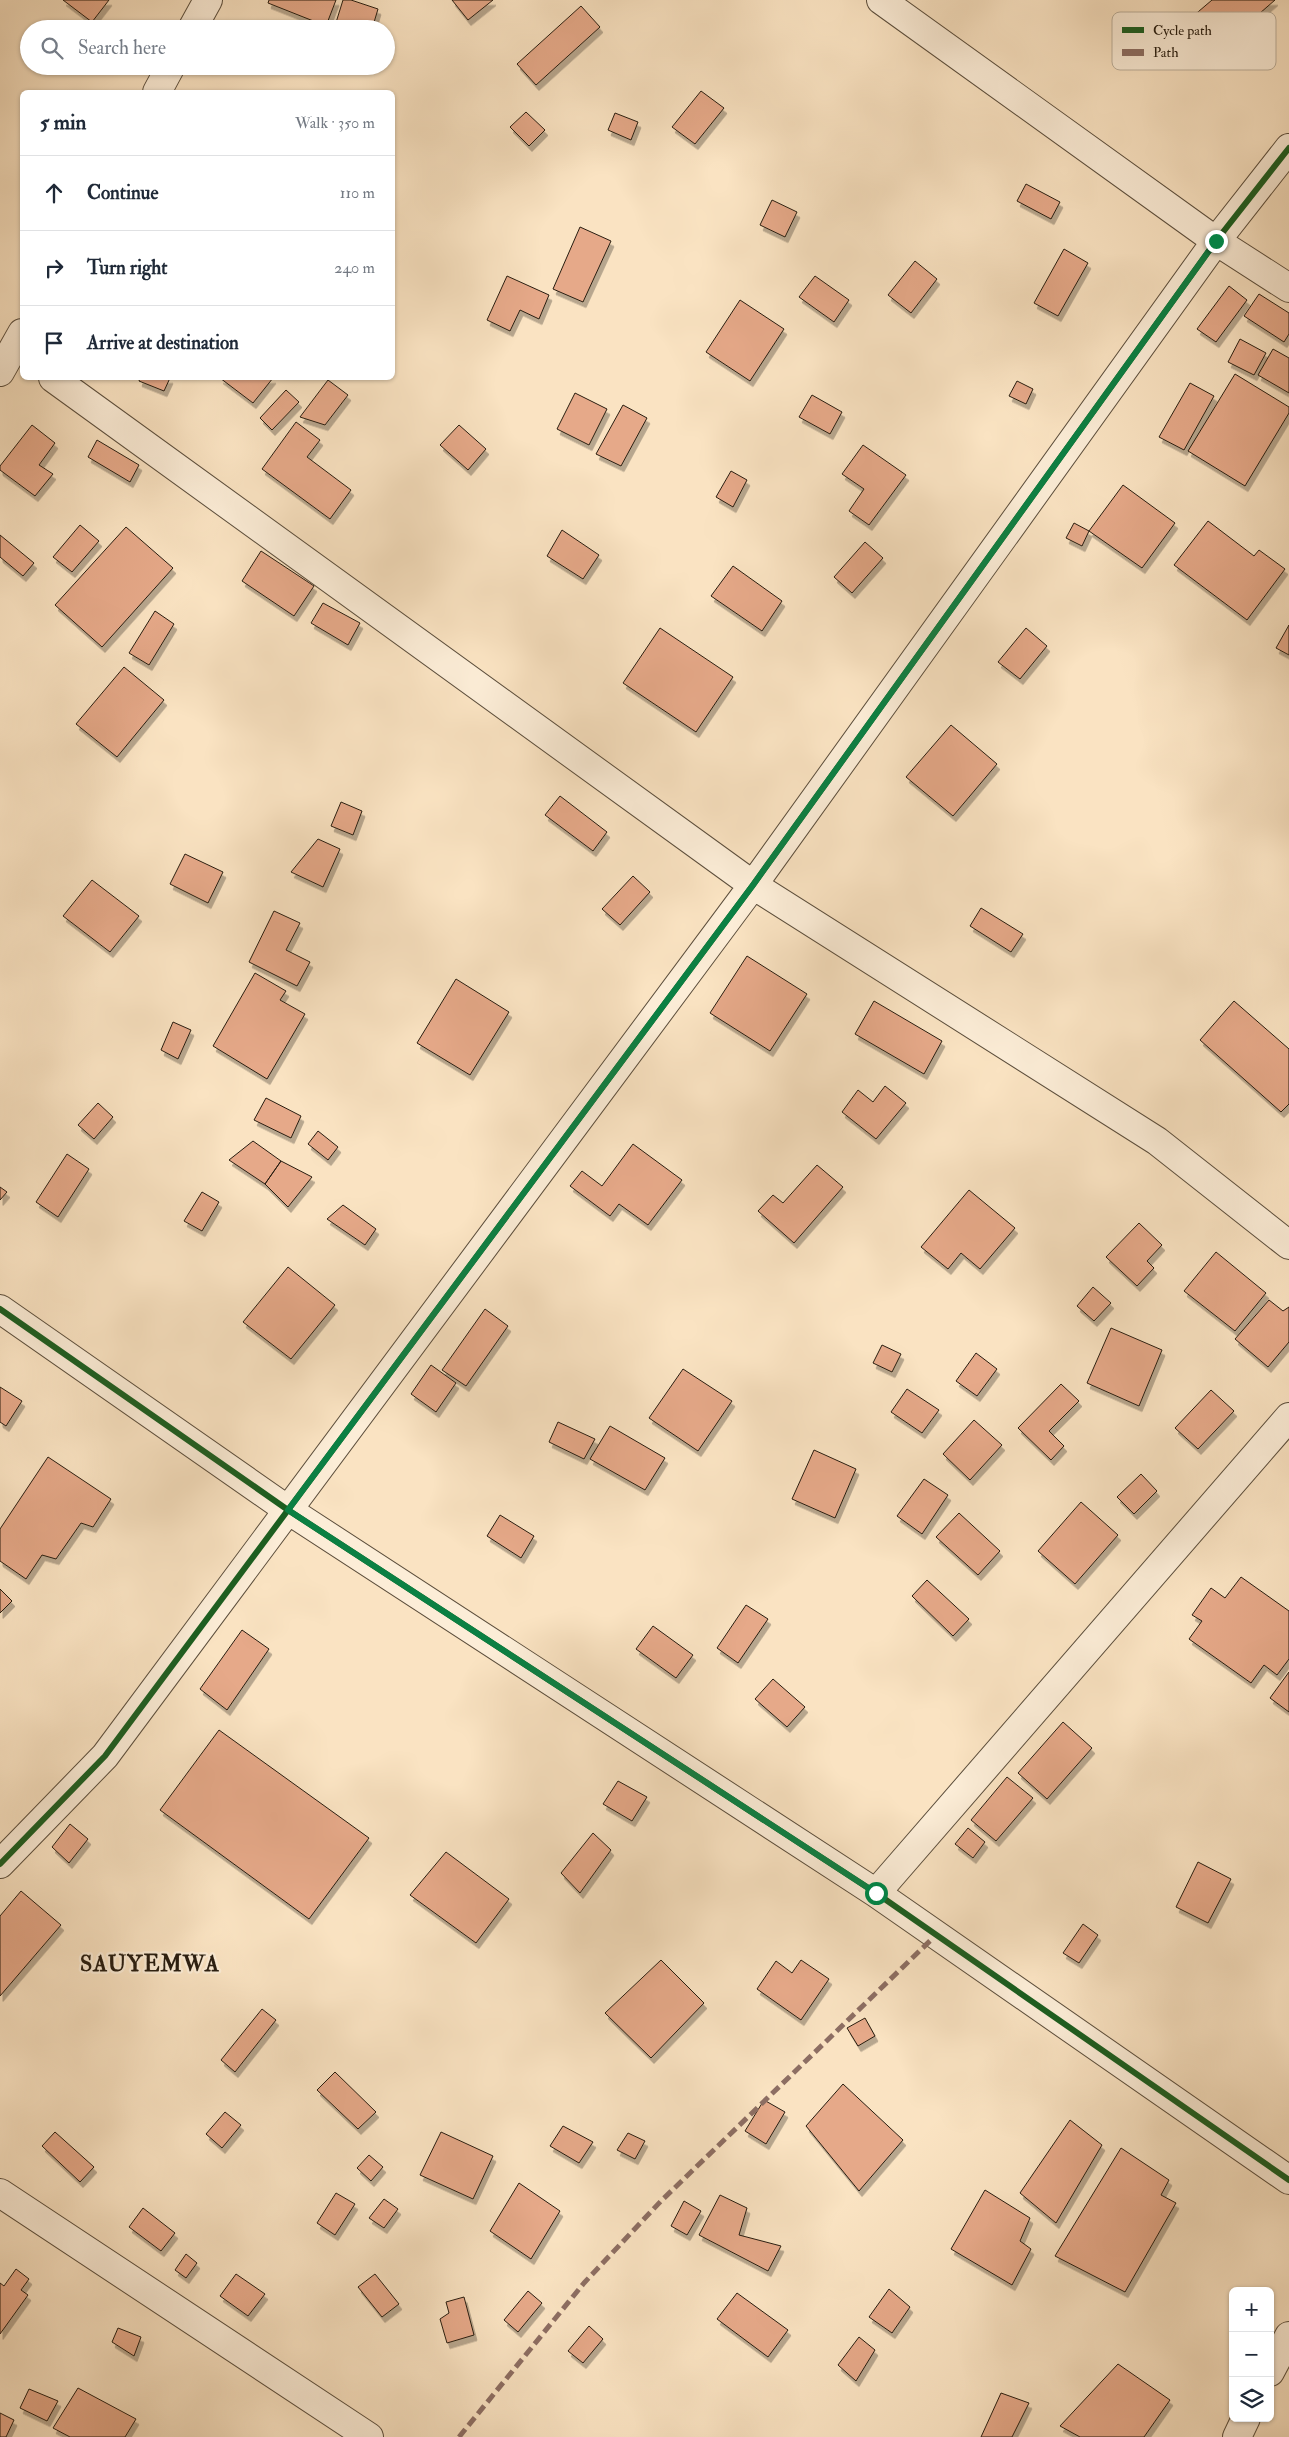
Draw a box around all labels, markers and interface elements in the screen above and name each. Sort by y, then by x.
legend [1112,12,1276,70]
search box [20,20,395,75]
text: Cycle path [1153,22,1213,40]
icon: search [38,34,66,62]
text: Search here [78,36,166,60]
text: Path [1153,44,1179,61]
text: 5 min [40,109,86,136]
text: Walk · 350 m [295,113,375,133]
icon: ahead [40,179,68,207]
text: Continue [87,181,158,205]
text: 110 m [340,183,375,203]
route end [1205,230,1228,253]
icon: right [40,254,68,282]
text: Turn right [87,256,167,280]
text: 240 m [334,258,375,278]
icon: arrive [40,329,68,357]
text: Arrive at destination [87,331,239,355]
route start [865,1882,888,1905]
district label: SAUYEMWA [80,1950,220,1978]
map controls [1229,2287,1274,2422]
button: + [1229,2287,1274,2332]
button: − [1229,2332,1274,2377]
button: layers [1229,2377,1274,2422]

